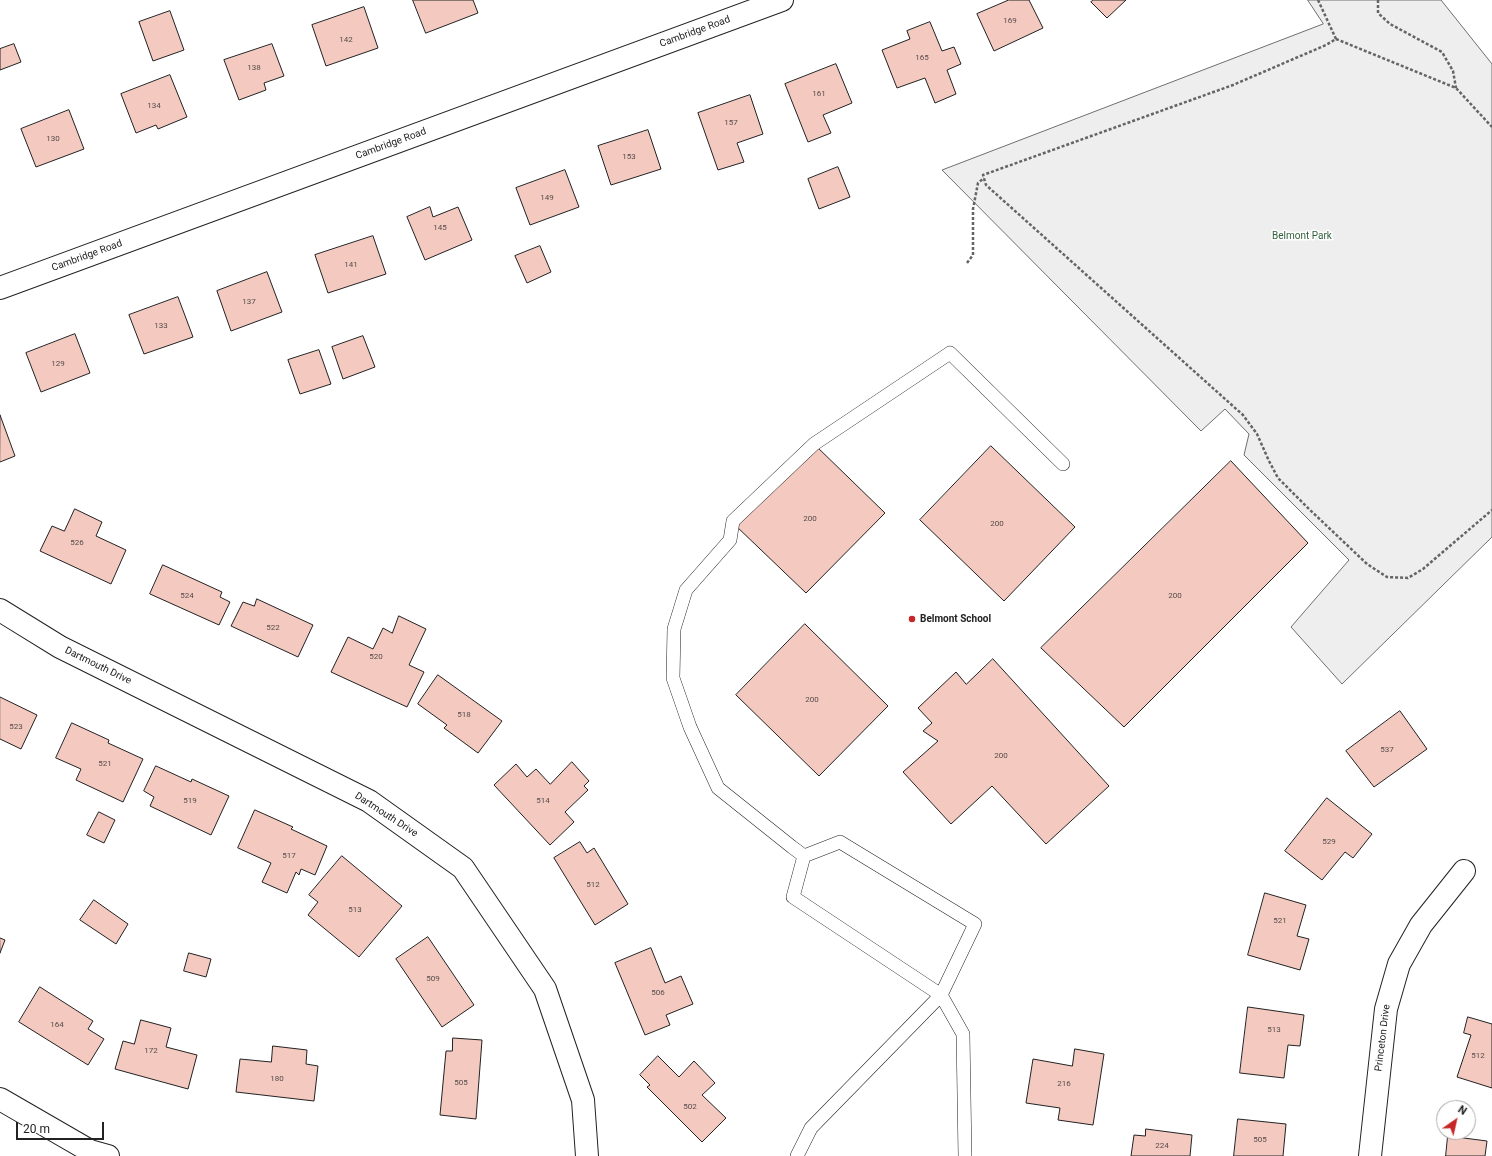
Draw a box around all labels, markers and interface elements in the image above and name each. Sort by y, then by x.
street label: Cambridge Road [658,14,732,50]
house number: 169 [1003,16,1017,26]
house number: 142 [339,35,353,45]
house number: 165 [915,53,929,63]
house number: 138 [247,63,261,73]
house number: 161 [812,89,826,99]
house number: 134 [147,101,161,111]
house number: 157 [724,118,738,128]
street label: Cambridge Road [354,126,428,162]
house number: 130 [46,134,60,144]
house number: 153 [622,152,636,162]
house number: 149 [540,193,554,203]
house number: 145 [433,223,447,233]
park label: Belmont Park [1272,230,1332,242]
street label: Cambridge Road [50,238,124,274]
house number: 141 [344,260,358,270]
house number: 137 [242,297,256,307]
house number: 133 [154,321,168,331]
house number: 129 [51,359,65,369]
house number: 200 [803,514,817,524]
house number: 200 [990,519,1004,529]
house number: 526 [70,538,84,548]
house number: 524 [180,591,194,601]
house number: 200 [1168,591,1182,601]
place label: Belmont School [920,613,991,625]
marker: Belmont School [907,614,917,624]
house number: 522 [266,623,280,633]
street label: Dartmouth Drive [63,645,133,687]
house number: 520 [369,652,383,662]
house number: 200 [805,695,819,705]
house number: 518 [457,710,471,720]
house number: 523 [9,722,23,732]
house number: 537 [1380,745,1394,755]
house number: 200 [994,751,1008,761]
house number: 521 [98,759,112,769]
street label: Dartmouth Drive [352,790,420,840]
house number: 519 [183,796,197,806]
house number: 514 [536,796,550,806]
house number: 529 [1322,837,1336,847]
house number: 517 [282,851,296,861]
house number: 512 [586,880,600,890]
house number: 513 [348,905,362,915]
house number: 521 [1273,916,1287,926]
house number: 509 [426,974,440,984]
house number: 506 [651,988,665,998]
street label: Princeton Drive [1373,1004,1393,1072]
house number: 164 [50,1020,64,1030]
house number: 513 [1267,1025,1281,1035]
house number: 172 [144,1046,158,1056]
house number: 512 [1471,1051,1485,1061]
house number: 180 [270,1074,284,1084]
house number: 505 [454,1078,468,1088]
house number: 216 [1057,1079,1071,1089]
north arrow [1436,1100,1476,1140]
house number: 502 [683,1102,697,1112]
text: N [1456,1103,1469,1118]
scale bar [18,1114,106,1140]
text: 20 m [23,1122,50,1136]
house number: 505 [1253,1135,1267,1145]
house number: 224 [1155,1141,1169,1151]

